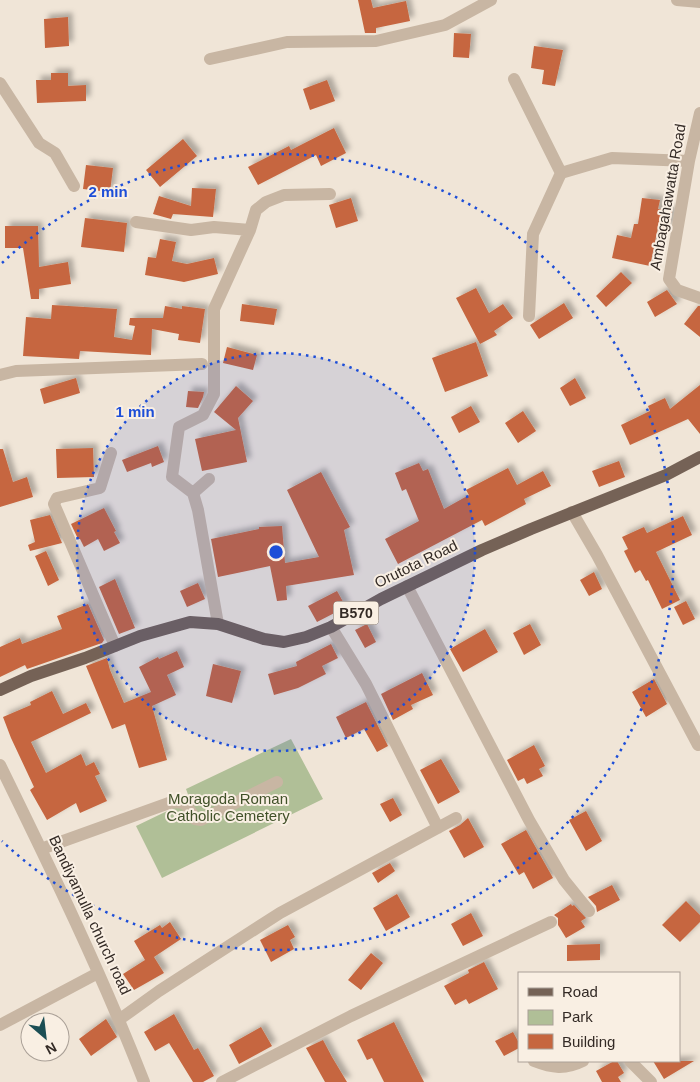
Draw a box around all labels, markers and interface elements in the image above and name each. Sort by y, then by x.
street label: Ambagahawatta Road [646,122,689,271]
text: 2 min [88,183,128,200]
text: 1 min [115,403,155,420]
street label: Orutota Road [372,536,460,591]
centre of rings [267,543,285,561]
road number: B570 [334,602,378,624]
park label: Moragoda Roman Catholic Cemetery [166,790,290,824]
street label: Bandiyamulla church road [46,833,135,997]
legend [518,972,680,1062]
text: Road [562,983,598,1000]
text: Park [562,1008,593,1025]
north arrow [20,1012,70,1062]
text: Building [562,1033,615,1050]
text: N [43,1039,59,1058]

